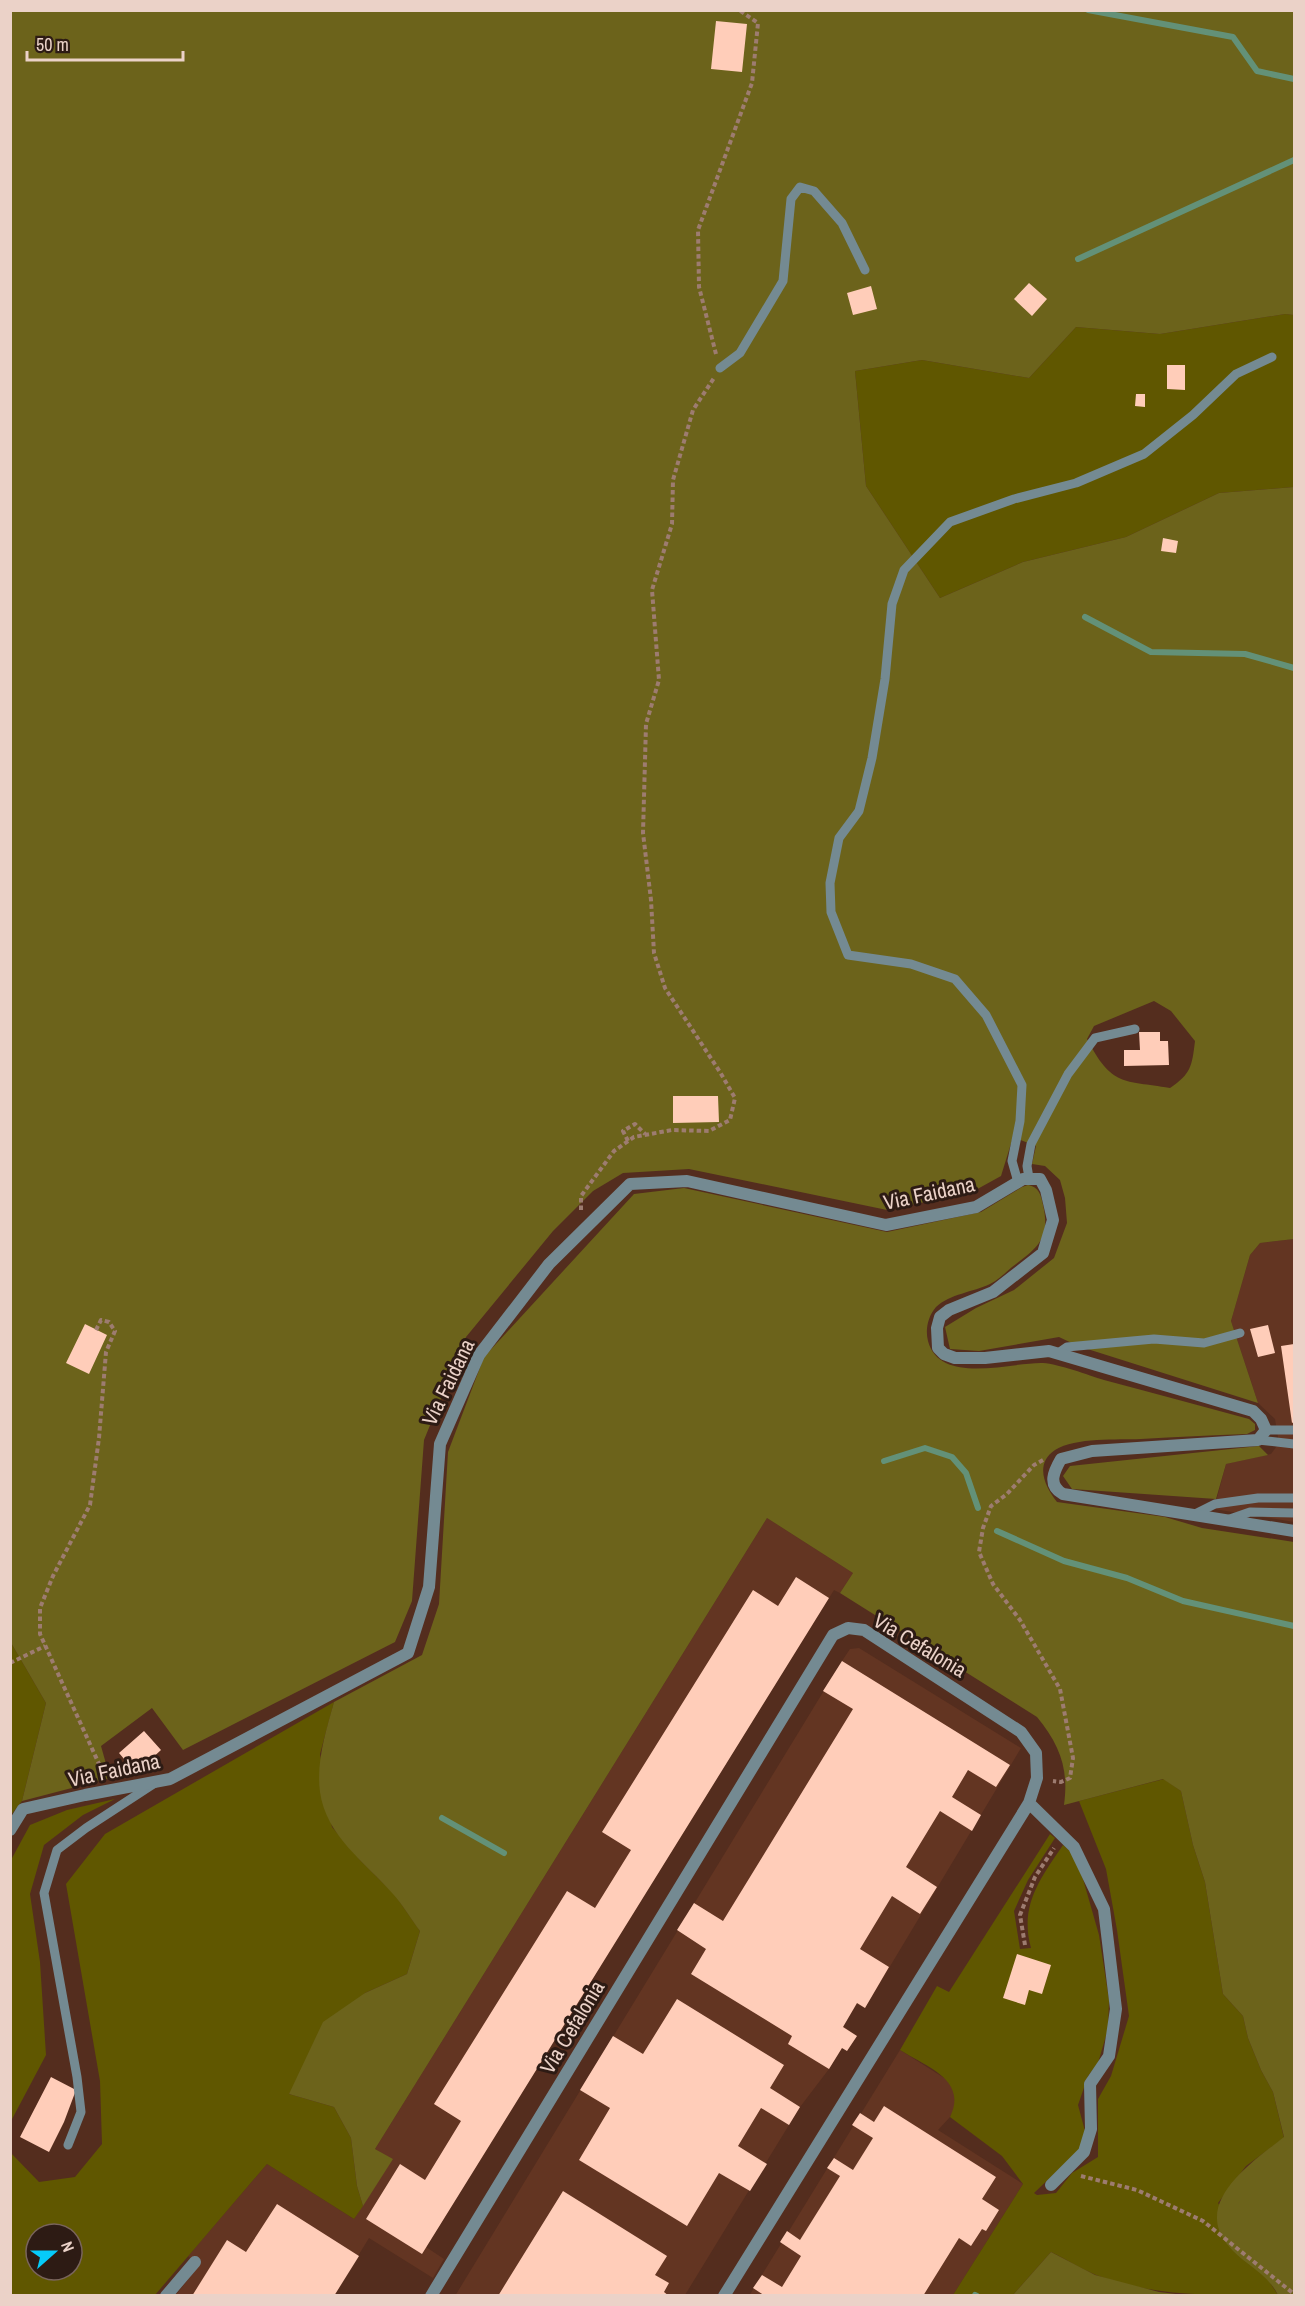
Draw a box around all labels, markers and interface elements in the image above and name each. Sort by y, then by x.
scale bar [27,24,183,62]
text: 50 m [36,32,69,57]
street label: Via Faidana [881,1169,978,1217]
street label: Via Faidana [415,1334,482,1430]
street label: Via Cefalonia [868,1606,972,1684]
street label: Via Faidana [66,1746,163,1794]
street label: Via Cefalonia [533,1975,611,2079]
north arrow [24,2222,84,2282]
text: N [56,2238,80,2255]

